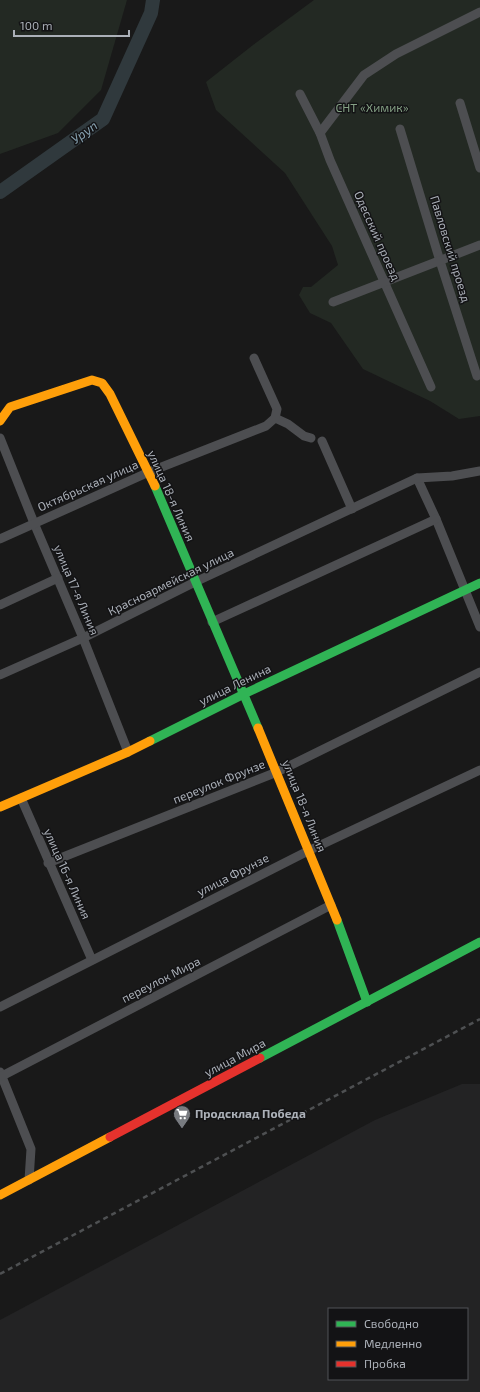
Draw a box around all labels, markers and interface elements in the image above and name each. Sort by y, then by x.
scale bar [14,12,129,38]
text: 100 m [20,18,52,32]
park label: СНТ «Химик» [336,100,409,114]
water label: Уруп [68,117,100,147]
street label: Одесский проезд [352,189,404,282]
street label: Павловский проезд [428,194,474,304]
street label: улица 18-я Линия [145,448,198,544]
street label: Октябрьская улица [35,457,140,514]
street label: улица 17-я Линия [51,542,102,637]
street label: Красноармейская улица [105,544,236,619]
street label: улица Ленина [196,661,273,708]
street label: переулок Фрунзе [171,756,267,807]
street label: улица 18-я Линия [279,757,330,854]
street label: улица 16-я Линия [41,826,94,922]
street label: улица Фрунзе [194,850,271,899]
street label: переулок Мира [119,953,203,1006]
street label: улица Мира [201,1035,268,1080]
supermarket icon: Продсклад Победа [172,1104,192,1129]
place label: Продсклад Победа [195,1106,306,1120]
legend [328,1308,468,1380]
text: Свободно [364,1316,419,1330]
text: Медленно [364,1336,422,1350]
text: Пробка [364,1356,406,1370]

